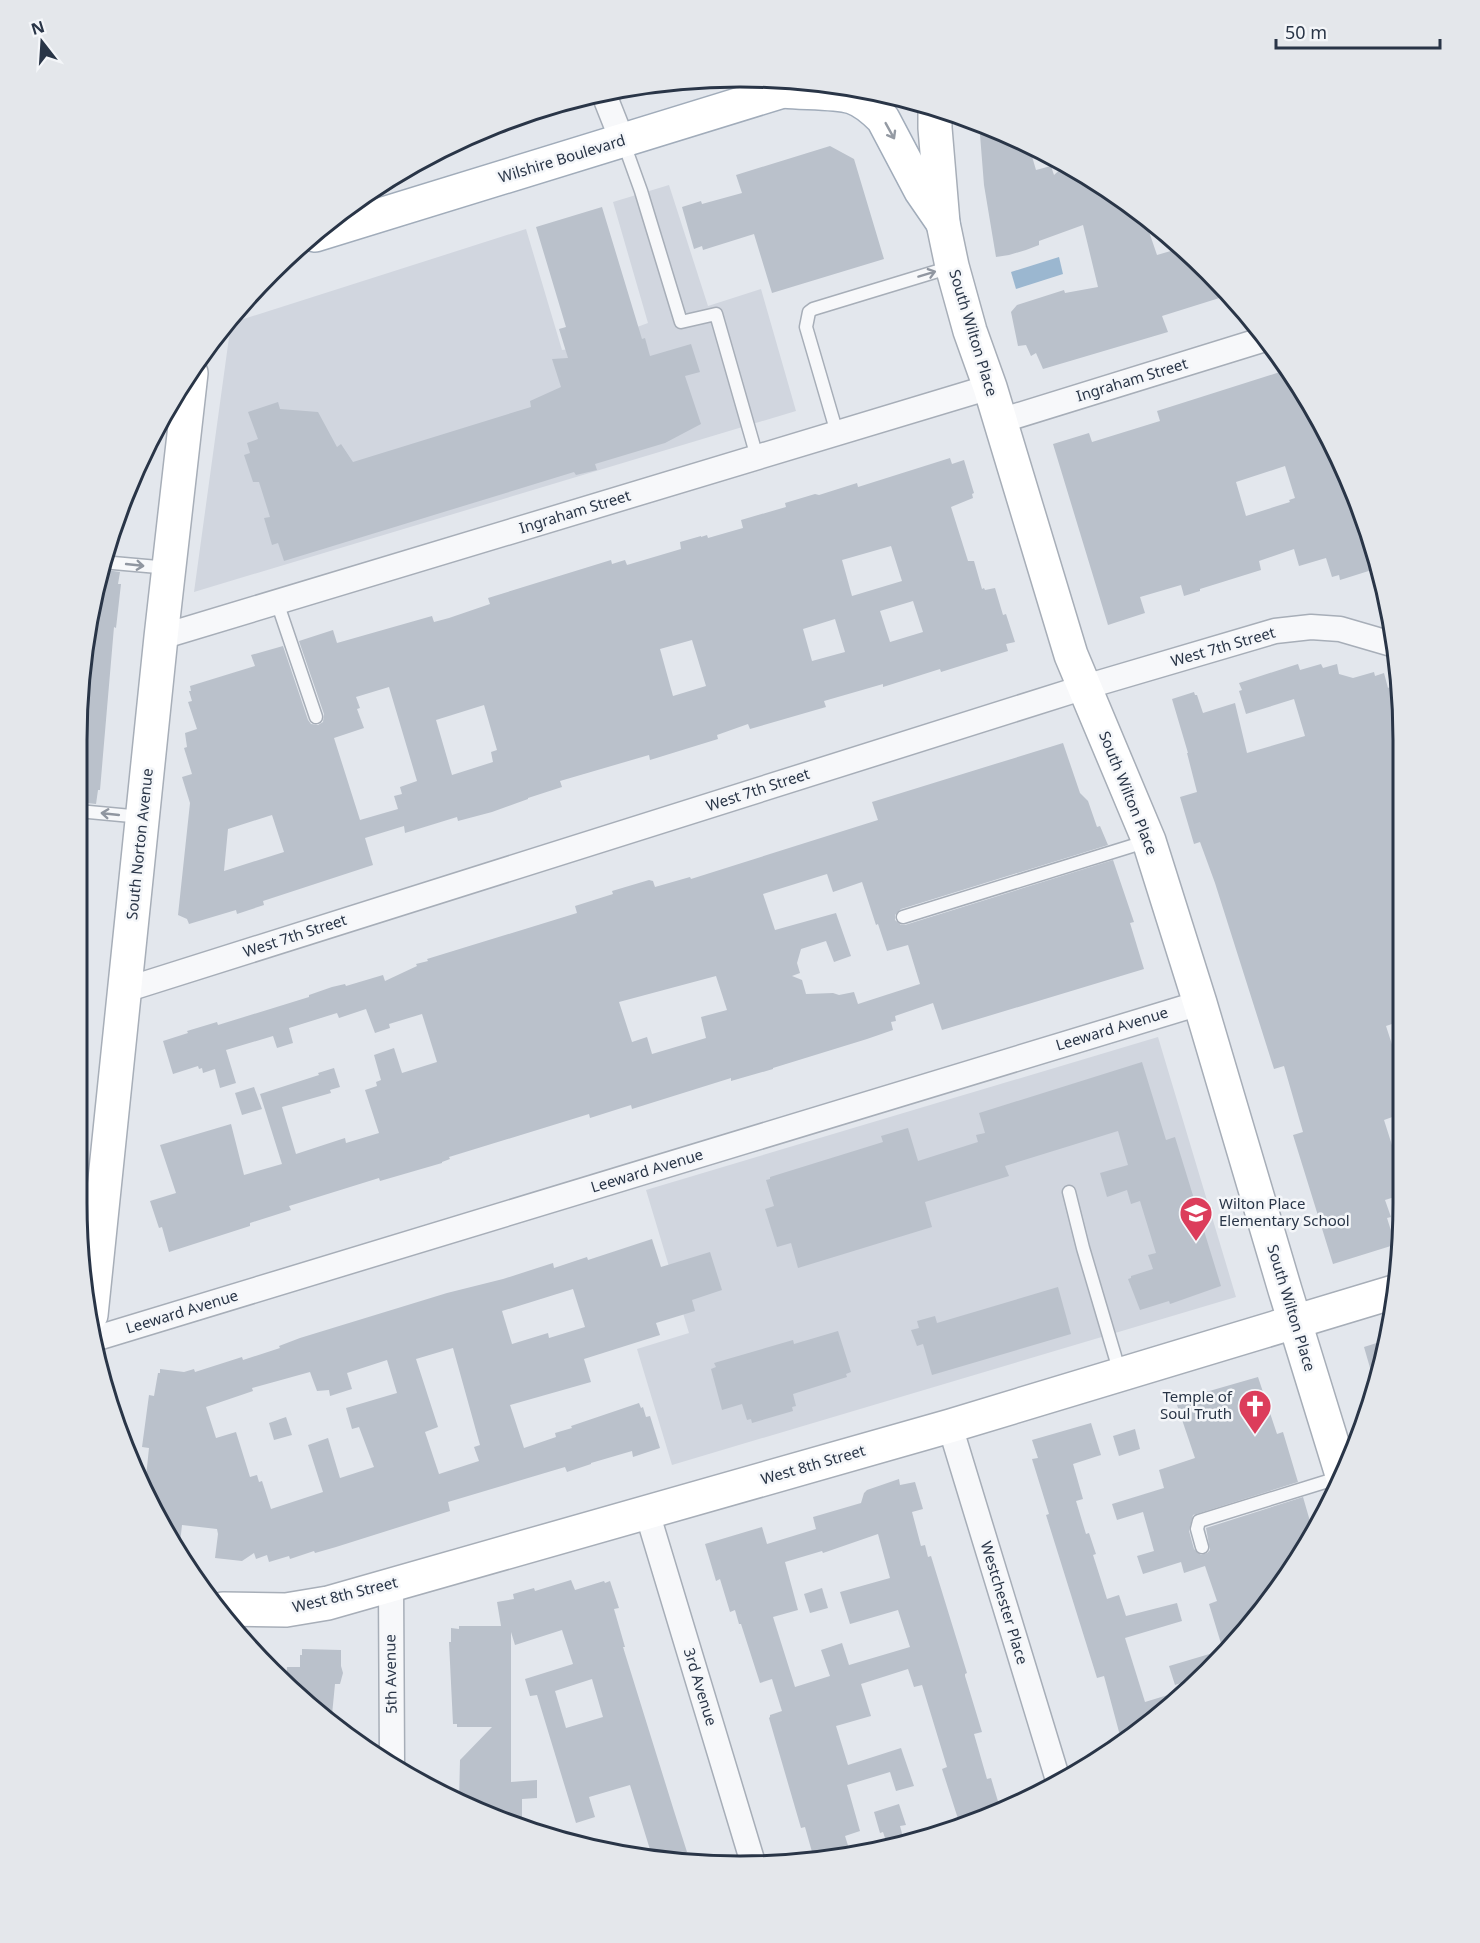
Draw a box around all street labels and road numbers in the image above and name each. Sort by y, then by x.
street label: Wilshire Boulevard [496,129,628,187]
street label: South Wilton Place [945,267,1003,399]
street label: Ingraham Street [1074,352,1190,405]
street label: Ingraham Street [517,484,633,537]
street label: West 7th Street [1168,621,1278,670]
street label: South Wilton Place [1095,728,1163,857]
street label: West 7th Street [703,763,813,815]
street label: South Norton Avenue [121,767,157,921]
street label: West 7th Street [240,909,350,961]
street label: Leeward Avenue [1053,1001,1170,1055]
street label: Leeward Avenue [588,1143,705,1197]
street label: South Wilton Place [1263,1242,1321,1374]
street label: Leeward Avenue [123,1284,240,1338]
street label: West 8th Street [758,1439,868,1488]
street label: Westchester Place [977,1539,1033,1667]
street label: West 8th Street [290,1571,400,1617]
street label: 5th Avenue [379,1634,401,1714]
street label: 3rd Avenue [680,1645,722,1728]

